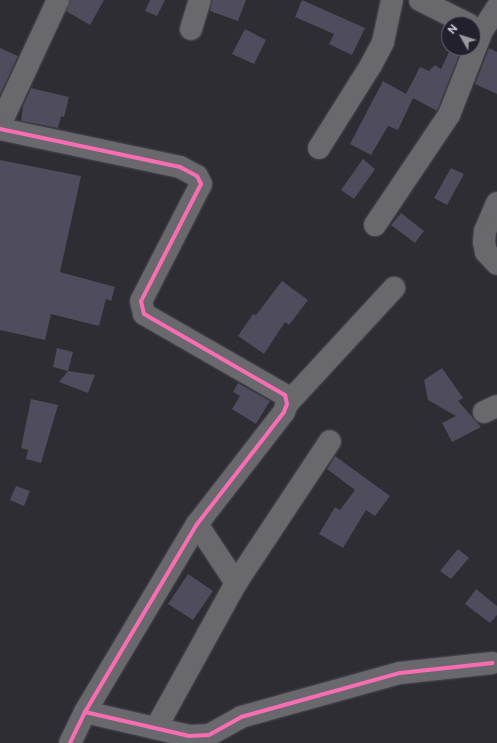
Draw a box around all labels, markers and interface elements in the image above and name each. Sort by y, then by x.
north arrow [441,16,481,56]
text: N [444,22,460,37]

